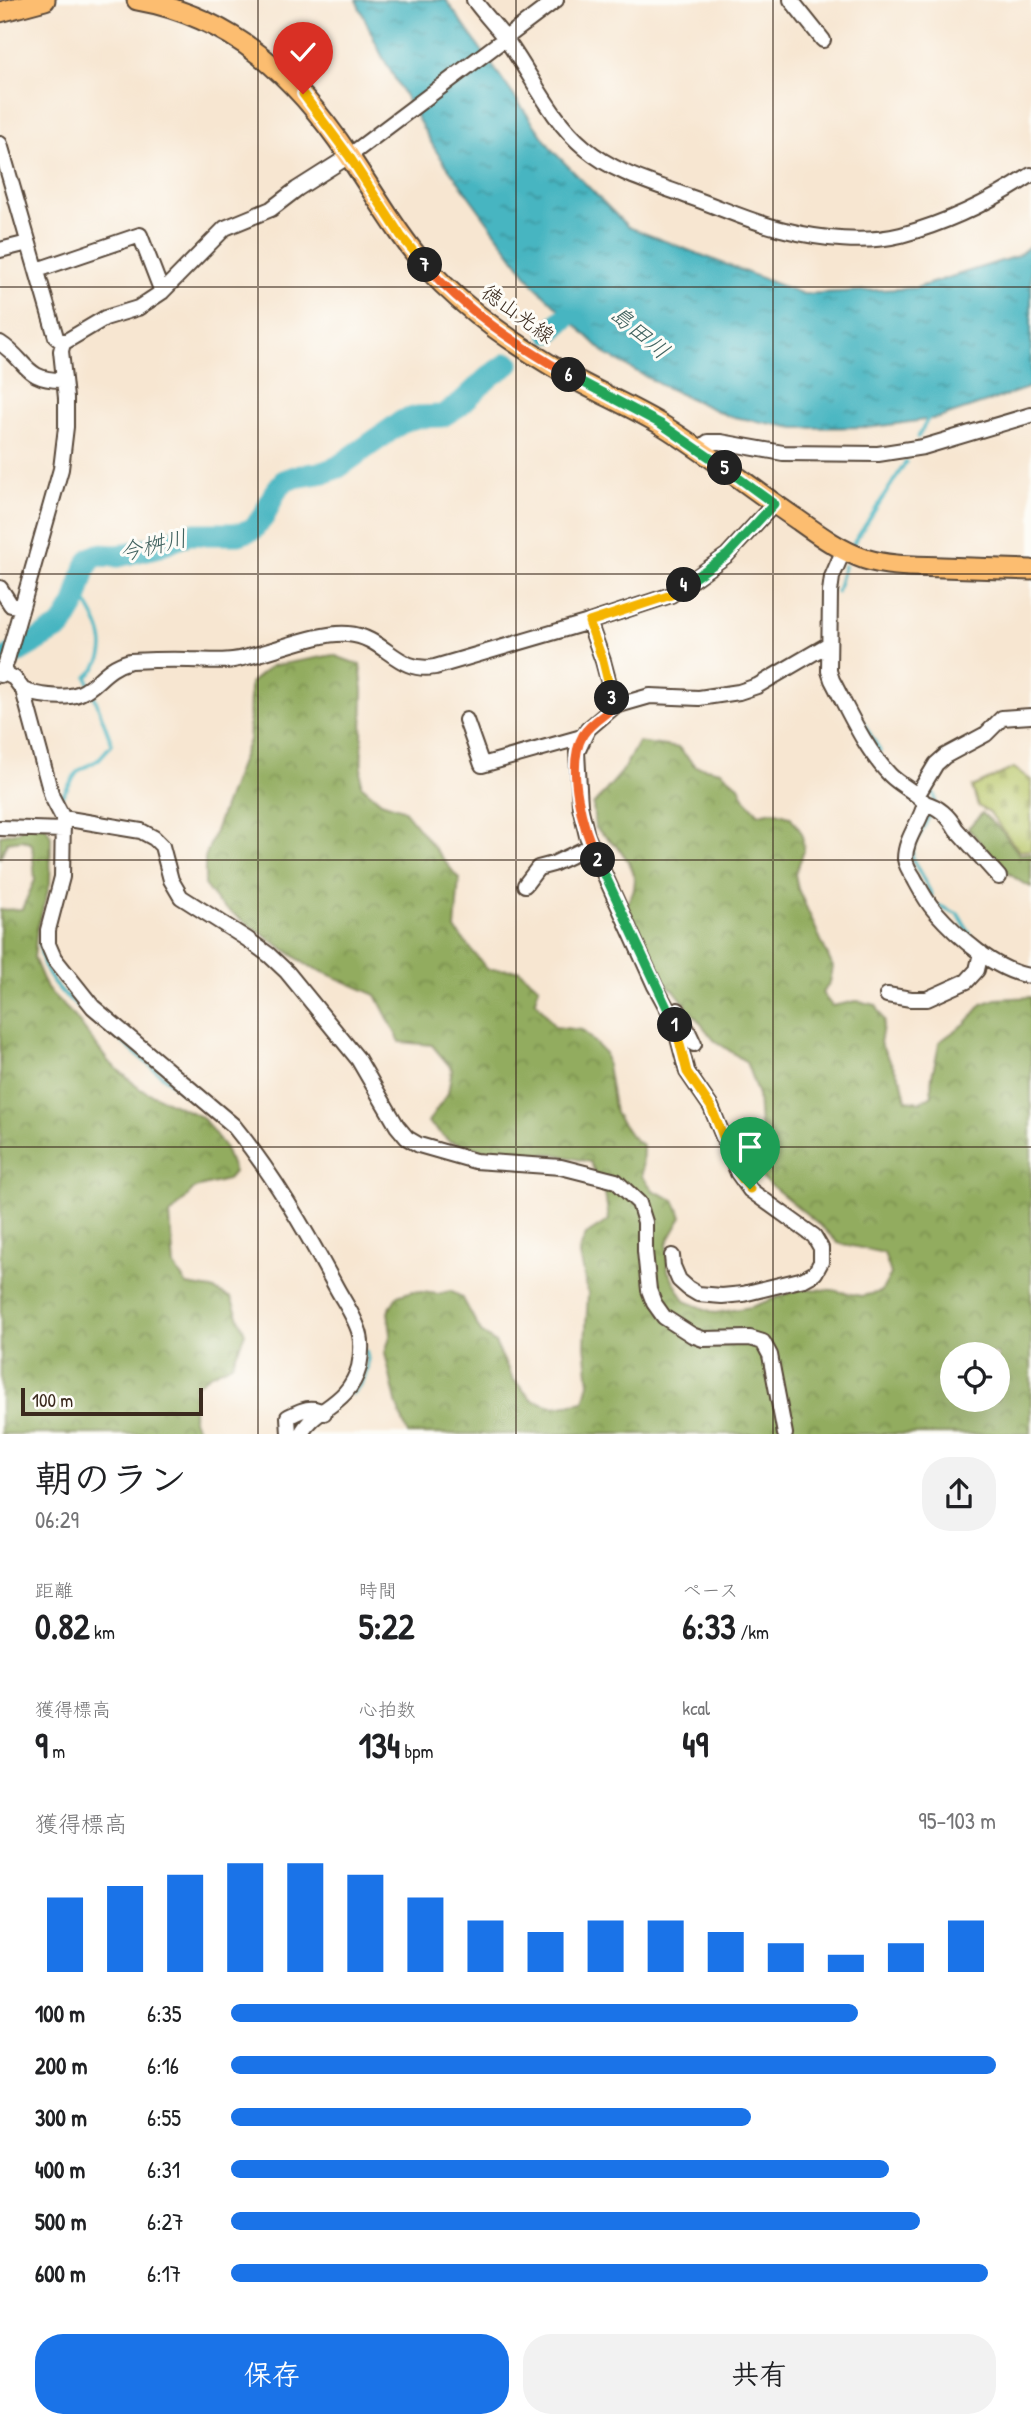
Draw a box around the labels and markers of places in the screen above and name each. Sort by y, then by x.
pin [273,22,333,94]
pin: 7 [408,247,442,282]
pin: 6 [552,358,586,392]
pin: 5 [708,450,742,486]
pin: 4 [666,568,702,602]
pin: 3 [594,680,630,716]
pin: 2 [580,842,616,878]
pin: 1 [658,1007,692,1042]
pin [720,1117,780,1189]

